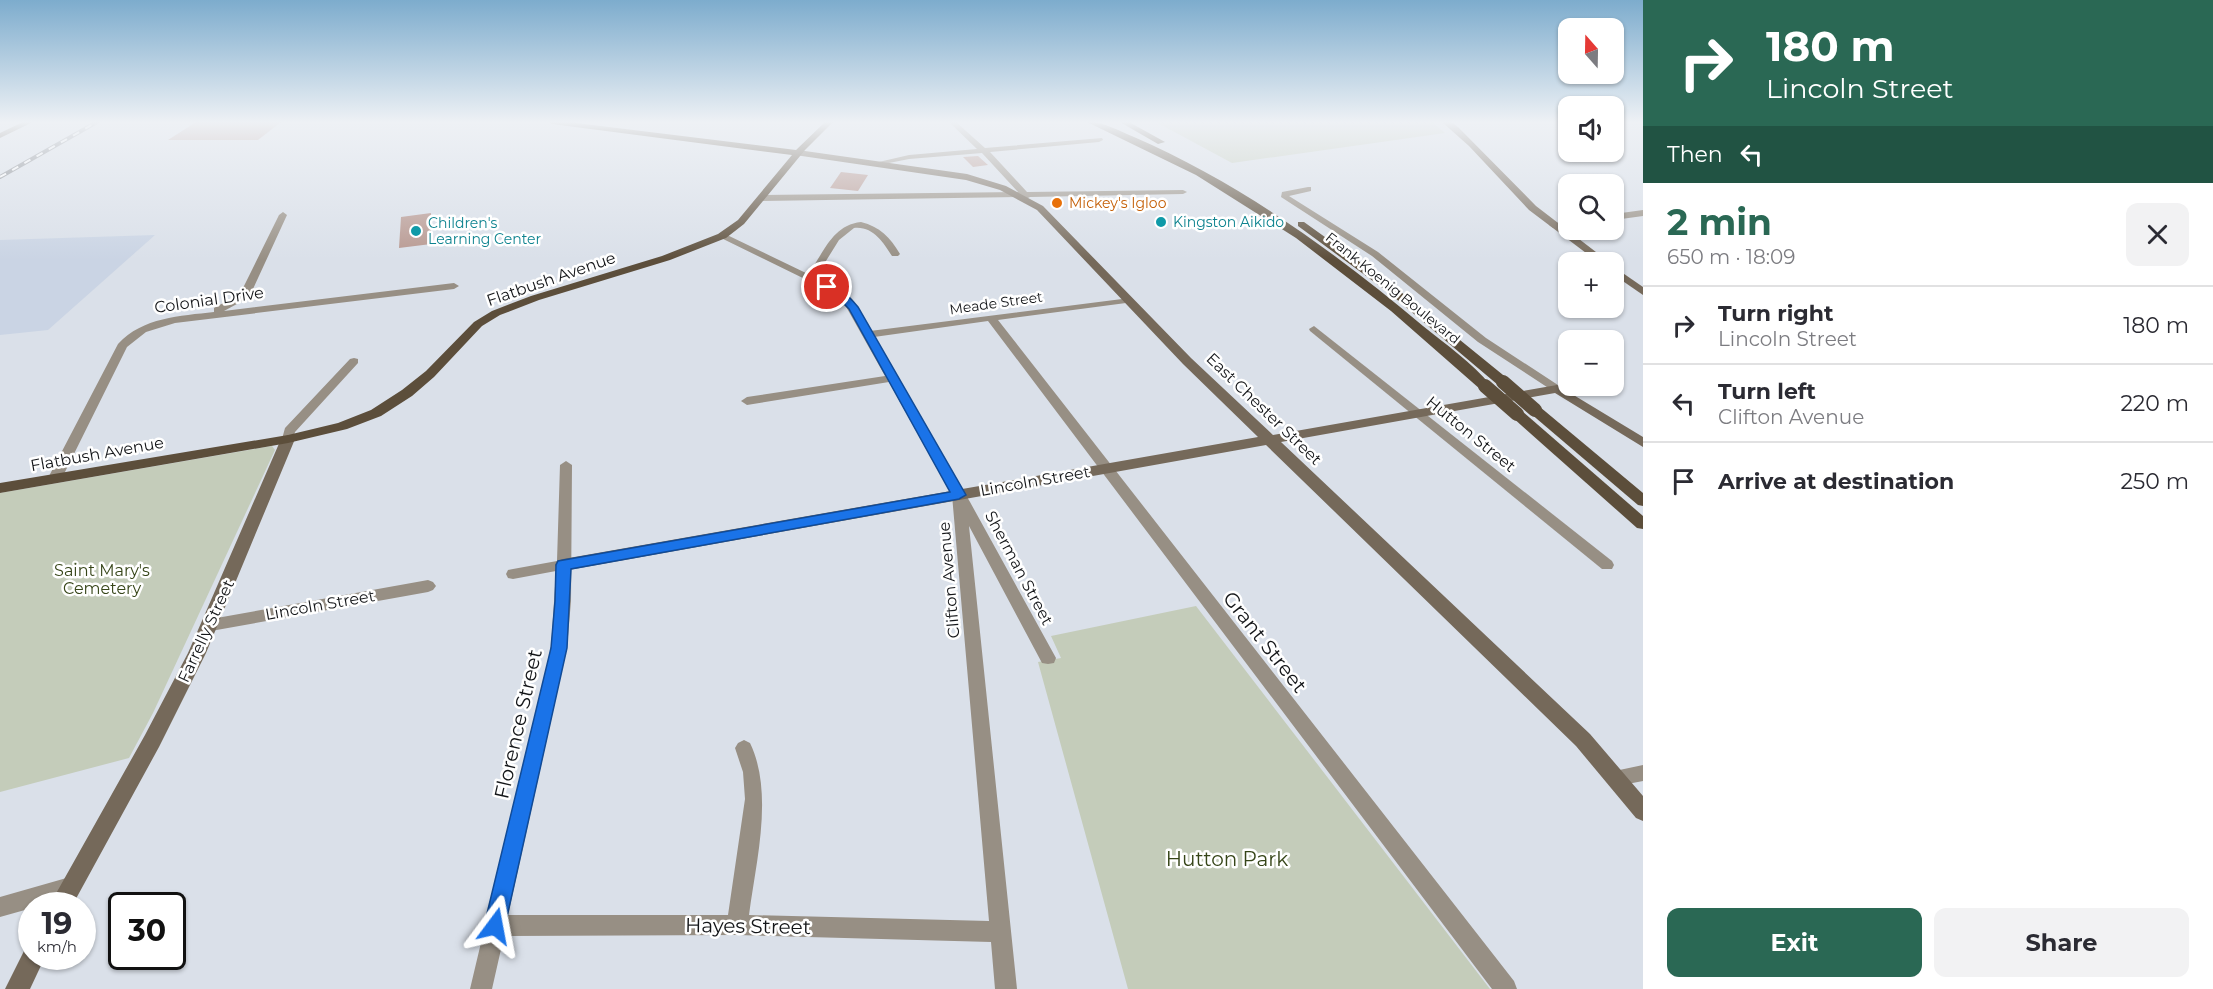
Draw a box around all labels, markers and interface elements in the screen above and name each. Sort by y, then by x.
north arrow [1558,18,1624,84]
map controls [1558,18,1624,396]
text: 180 m [1766,20,1895,72]
icon: right [1667,24,1745,102]
text: Lincoln Street [1766,72,1954,105]
button: sound [1558,96,1624,162]
icon: left [1735,138,1768,171]
text: Then [1667,141,1723,168]
button: search [1558,174,1624,240]
place label: Mickey's Igloo [1069,194,1167,212]
marker: Mickey's Igloo [1050,196,1064,210]
text: 2 min [1667,200,1772,244]
button: close [2126,203,2189,266]
place label: Kingston Aikido [1173,213,1284,231]
place label: Children's Learning Center [428,214,542,248]
marker: Kingston Aikido [1154,215,1168,229]
marker: Children's Learning Center [409,224,423,238]
street label: Frank Koenig Boulevard [1322,228,1464,348]
text: 650 m · 18:09 [1667,245,1795,269]
street label: Flatbush Avenue [484,248,618,310]
button: + [1558,252,1624,318]
pin [801,261,852,312]
icon: arrive [810,270,843,303]
street label: Colonial Drive [153,283,265,317]
street label: Meade Street [948,288,1044,318]
text: Turn right [1718,300,1833,327]
icon: right [1667,309,1700,342]
text: 180 m [2123,312,2189,339]
text: Lincoln Street [1718,327,1857,351]
button: − [1558,330,1624,396]
street label: East Chester Street [1202,349,1326,469]
text: Turn left [1718,378,1816,405]
icon: left [1667,387,1700,420]
text: 220 m [2120,390,2189,417]
street label: Hutton Street [1422,392,1520,476]
text: Clifton Avenue [1718,405,1864,429]
street label: Flatbush Avenue [29,433,165,475]
street label: Lincoln Street [979,462,1092,500]
icon: arrive [1667,465,1700,498]
text: Arrive at destination [1718,468,1954,495]
text: 250 m [2120,468,2189,495]
street label: Sherman Street [981,508,1057,629]
street label: Clifton Avenue [934,521,964,639]
park label: Saint Mary's Cemetery [54,561,150,598]
street label: Farrelly Street [174,576,238,685]
street label: Lincoln Street [264,586,377,624]
street label: Grant Street [1218,587,1312,697]
street label: Florence Street [489,647,547,801]
park label: Hutton Park [1166,847,1288,871]
speed limit sign: 30 [108,892,186,970]
position arrow [463,894,527,958]
text: 19 [42,905,72,942]
button: Exit [1667,908,1922,977]
button: Share [1934,908,2189,977]
street label: Hayes Street [685,913,811,939]
text: km/h [37,937,77,956]

